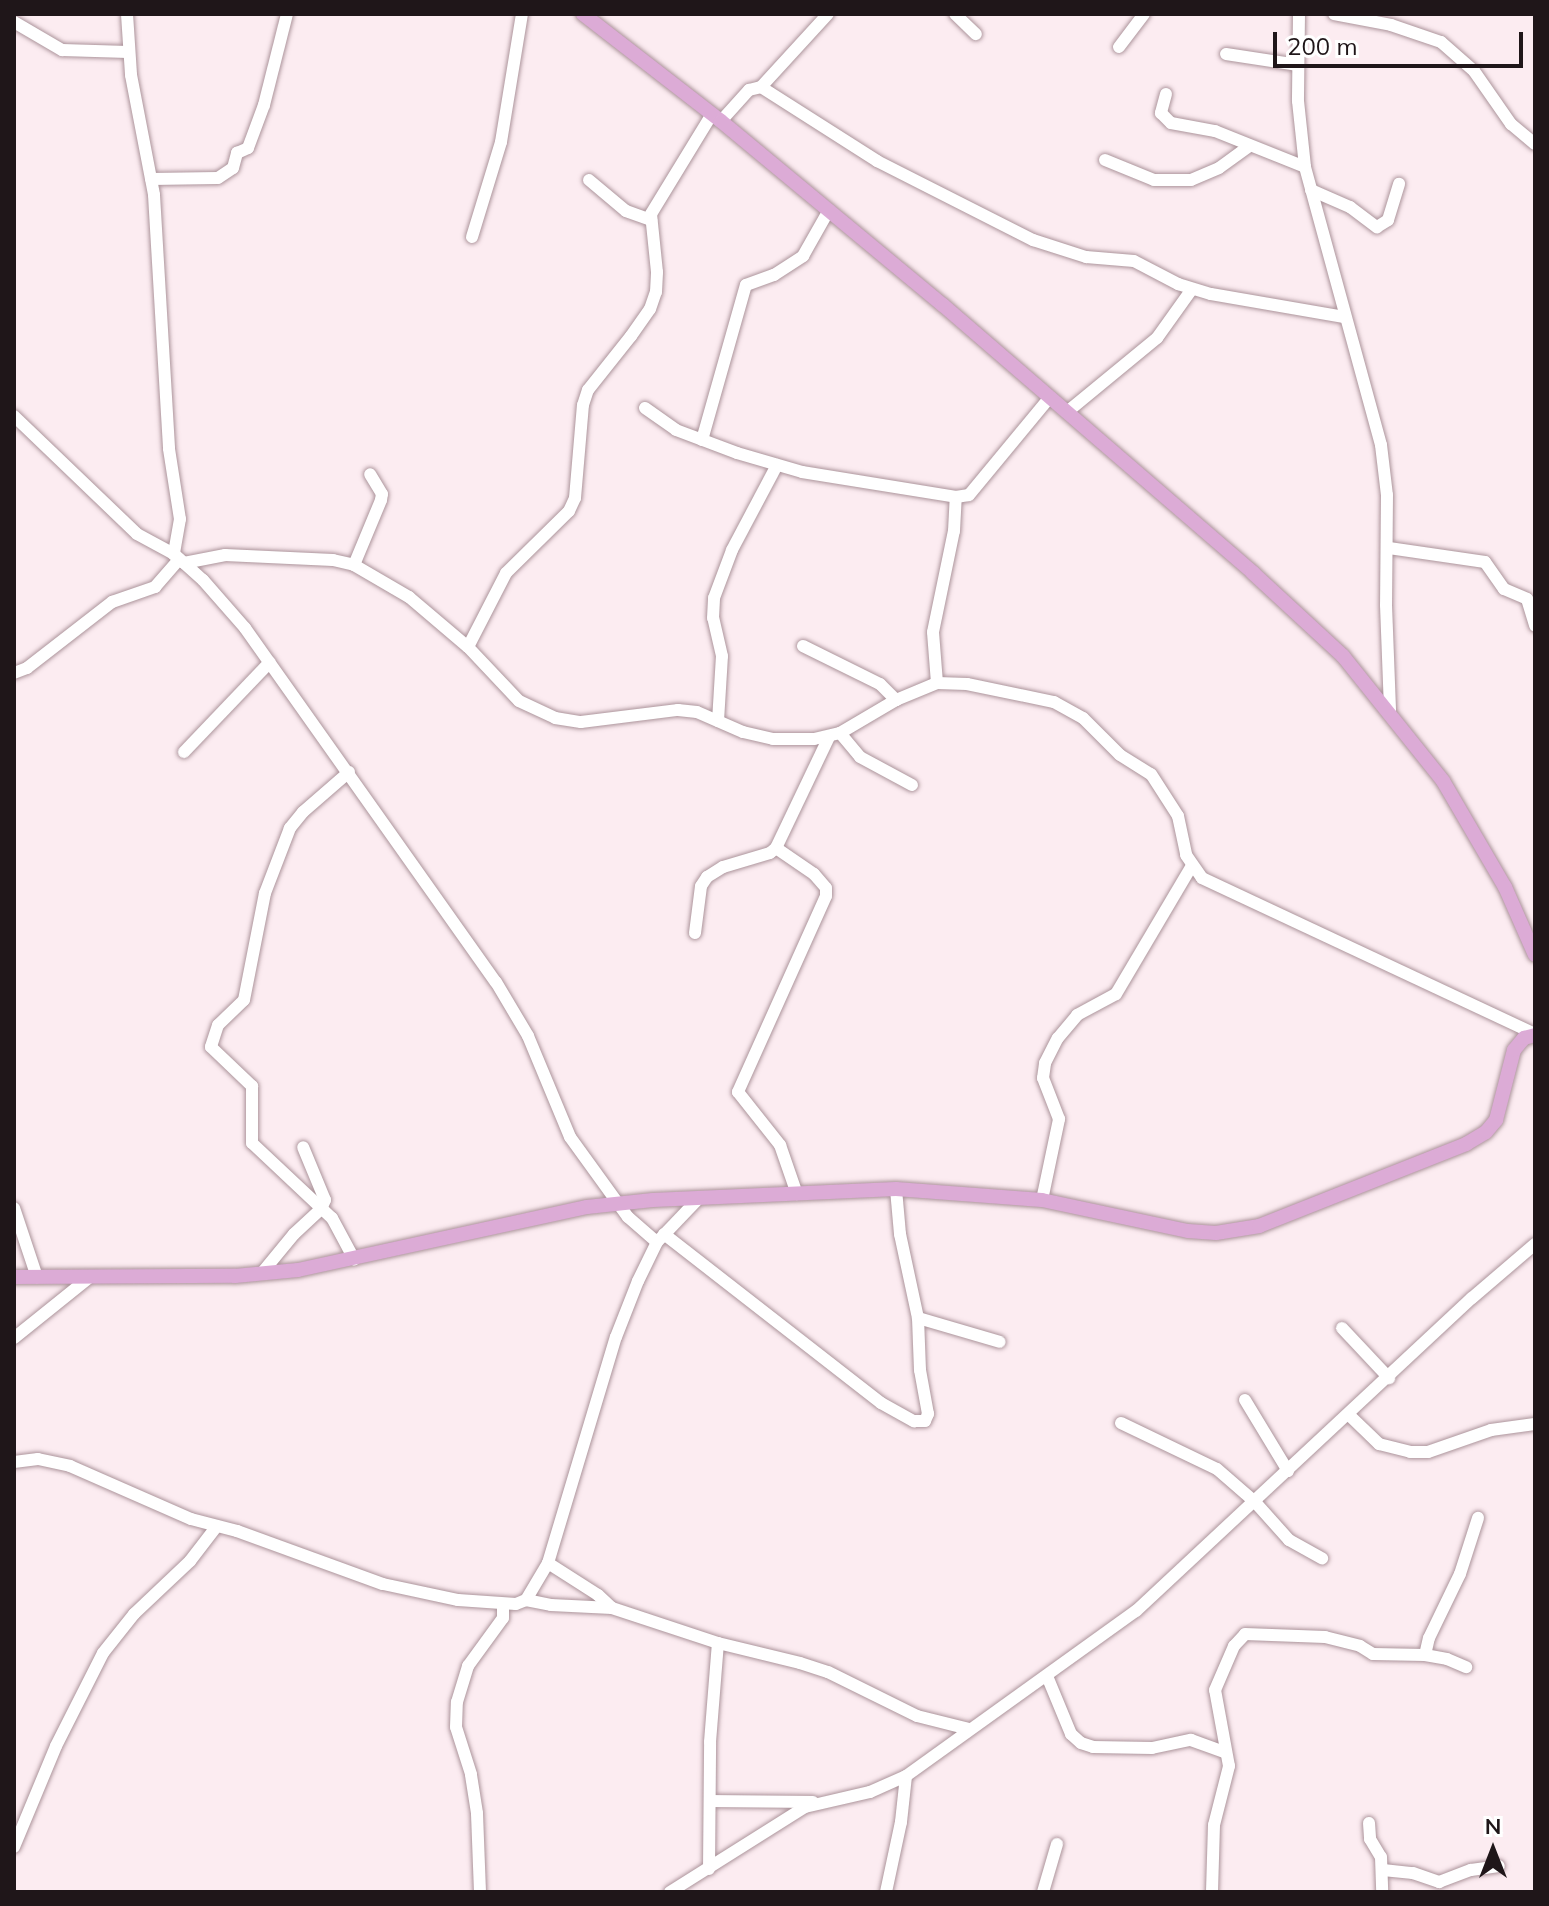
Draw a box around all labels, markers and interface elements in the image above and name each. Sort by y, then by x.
scale bar [1277,16,1527,66]
text: 200 m [1287,31,1358,61]
north arrow [1453,1810,1533,1890]
text: N [1485,1812,1501,1840]

